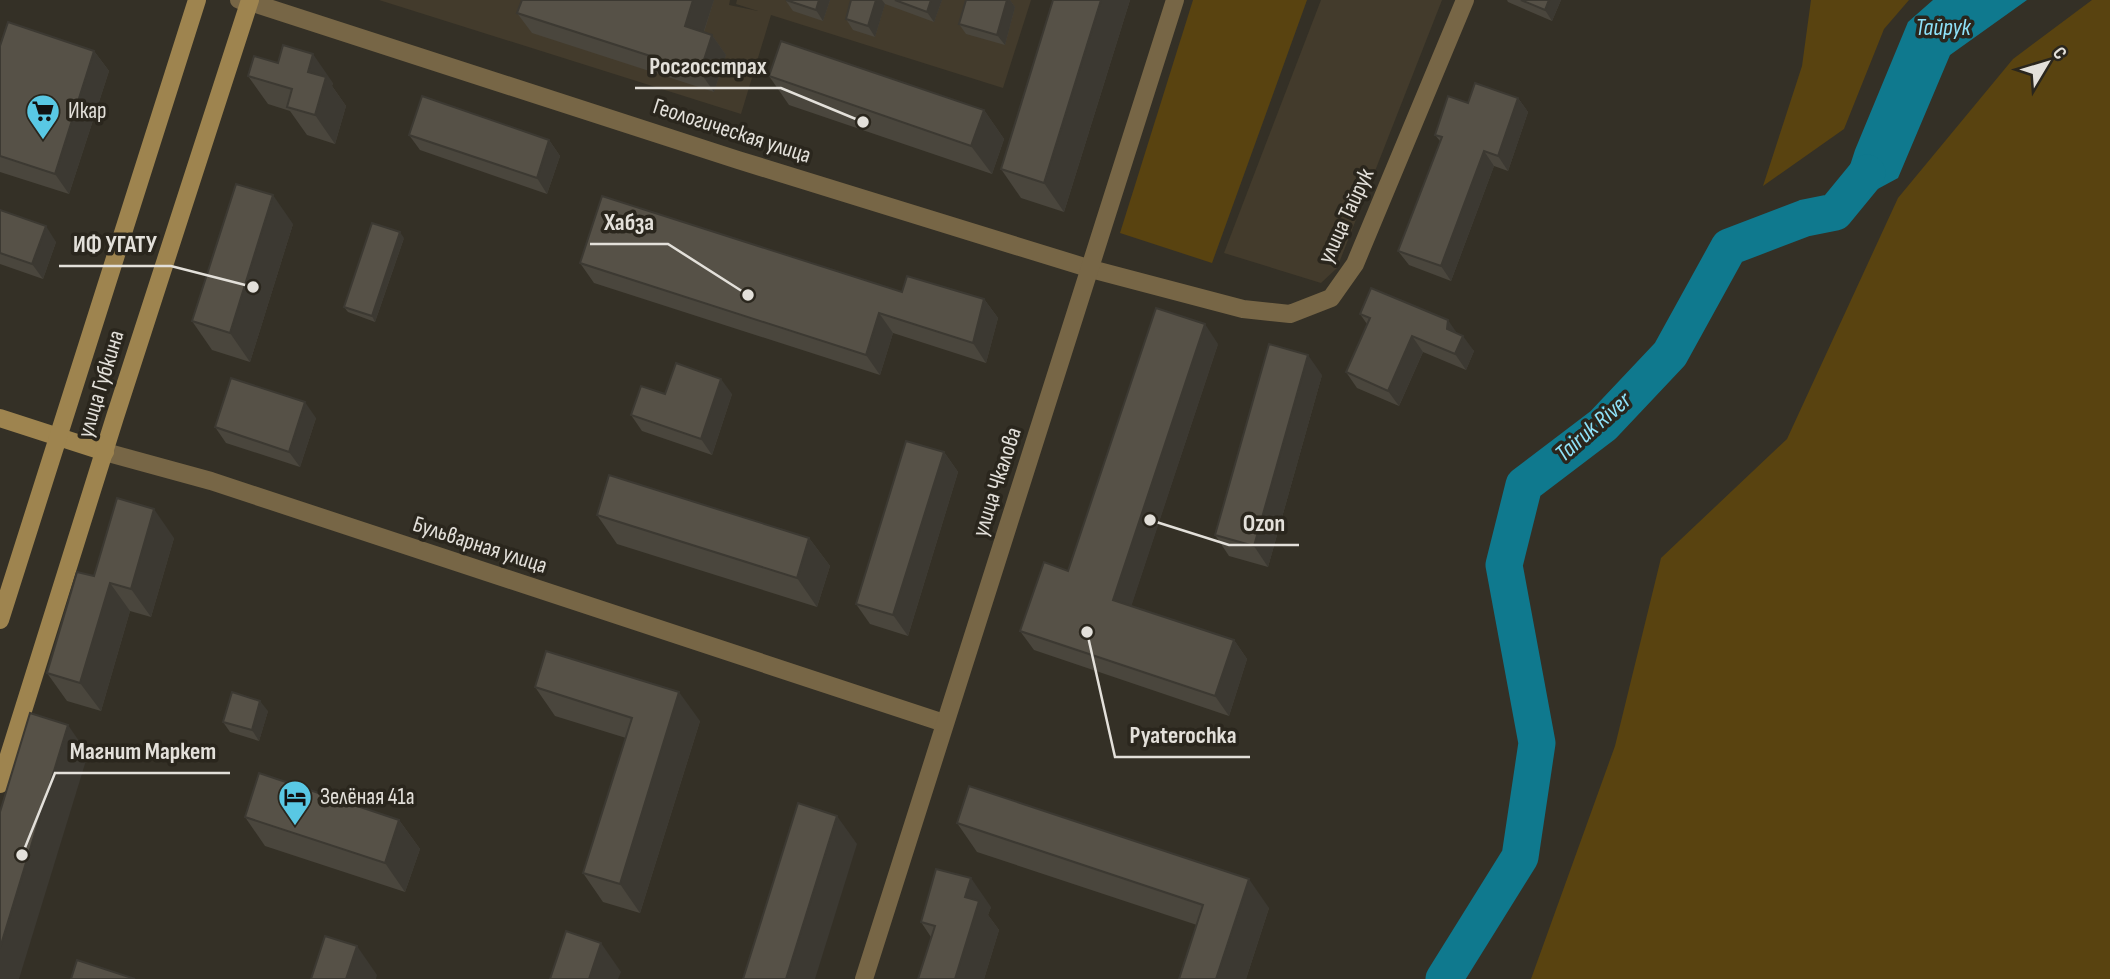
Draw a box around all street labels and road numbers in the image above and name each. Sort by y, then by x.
street label: Геологическая улица [650,92,814,170]
street label: улица Тайрук [1312,164,1380,268]
street label: улица Губкина [71,327,131,441]
street label: улица Чкалова [966,424,1028,540]
street label: Бульварная улица [409,510,551,580]

